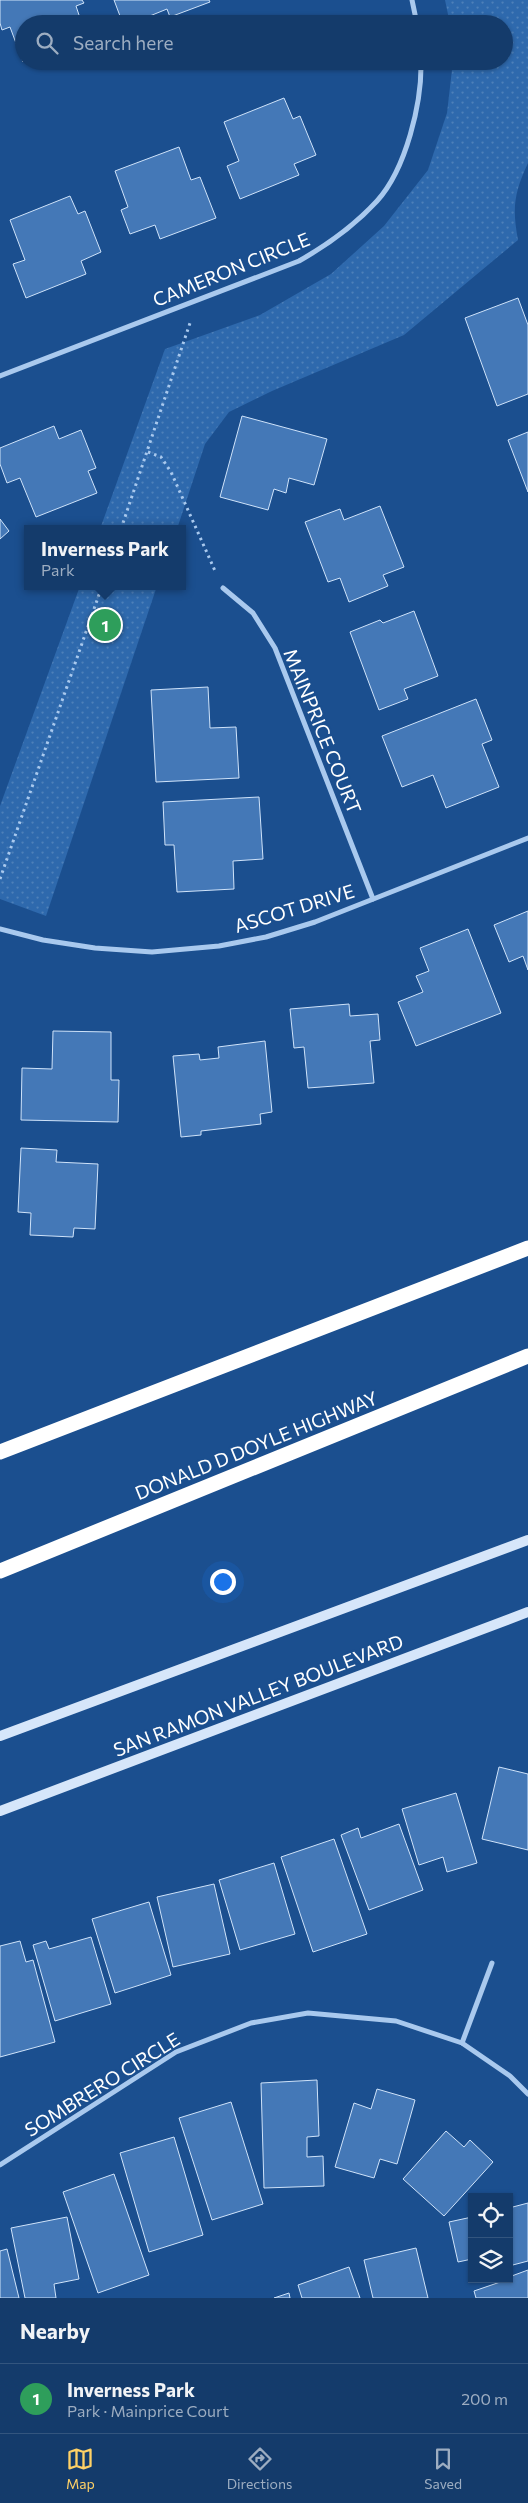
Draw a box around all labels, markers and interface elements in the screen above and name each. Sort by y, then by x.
search box [15,15,513,70]
icon: search [33,29,61,57]
text: Search here [73,31,173,54]
street label: CAMERON CIRCLE [149,227,313,311]
popup [24,525,186,590]
text: Inverness Park [41,537,169,560]
text: Park [41,560,75,579]
pin: 1 [89,606,121,644]
street label: MAINPRICE COURT [279,645,367,817]
street label: ASCOT DRIVE [231,879,357,937]
street label: DONALD D DOYLE HIGHWAY [131,1386,381,1504]
your location [210,1569,236,1595]
street label: SAN RAMON VALLEY BOULEVARD [110,1629,406,1761]
street label: SOMBRERO CIRCLE [20,2027,184,2141]
map controls [468,2193,513,2283]
button: locate [468,2193,513,2238]
button: layers [468,2238,513,2283]
text: Nearby [20,2318,90,2343]
text: Inverness Park [67,2378,195,2401]
text: 1 [32,2389,40,2408]
text: 200 m [461,2389,508,2408]
text: Park · Mainprice Court [67,2401,229,2420]
tab: Map [66,2445,95,2492]
tab: Directions [227,2445,292,2492]
tab: Saved [424,2445,462,2492]

